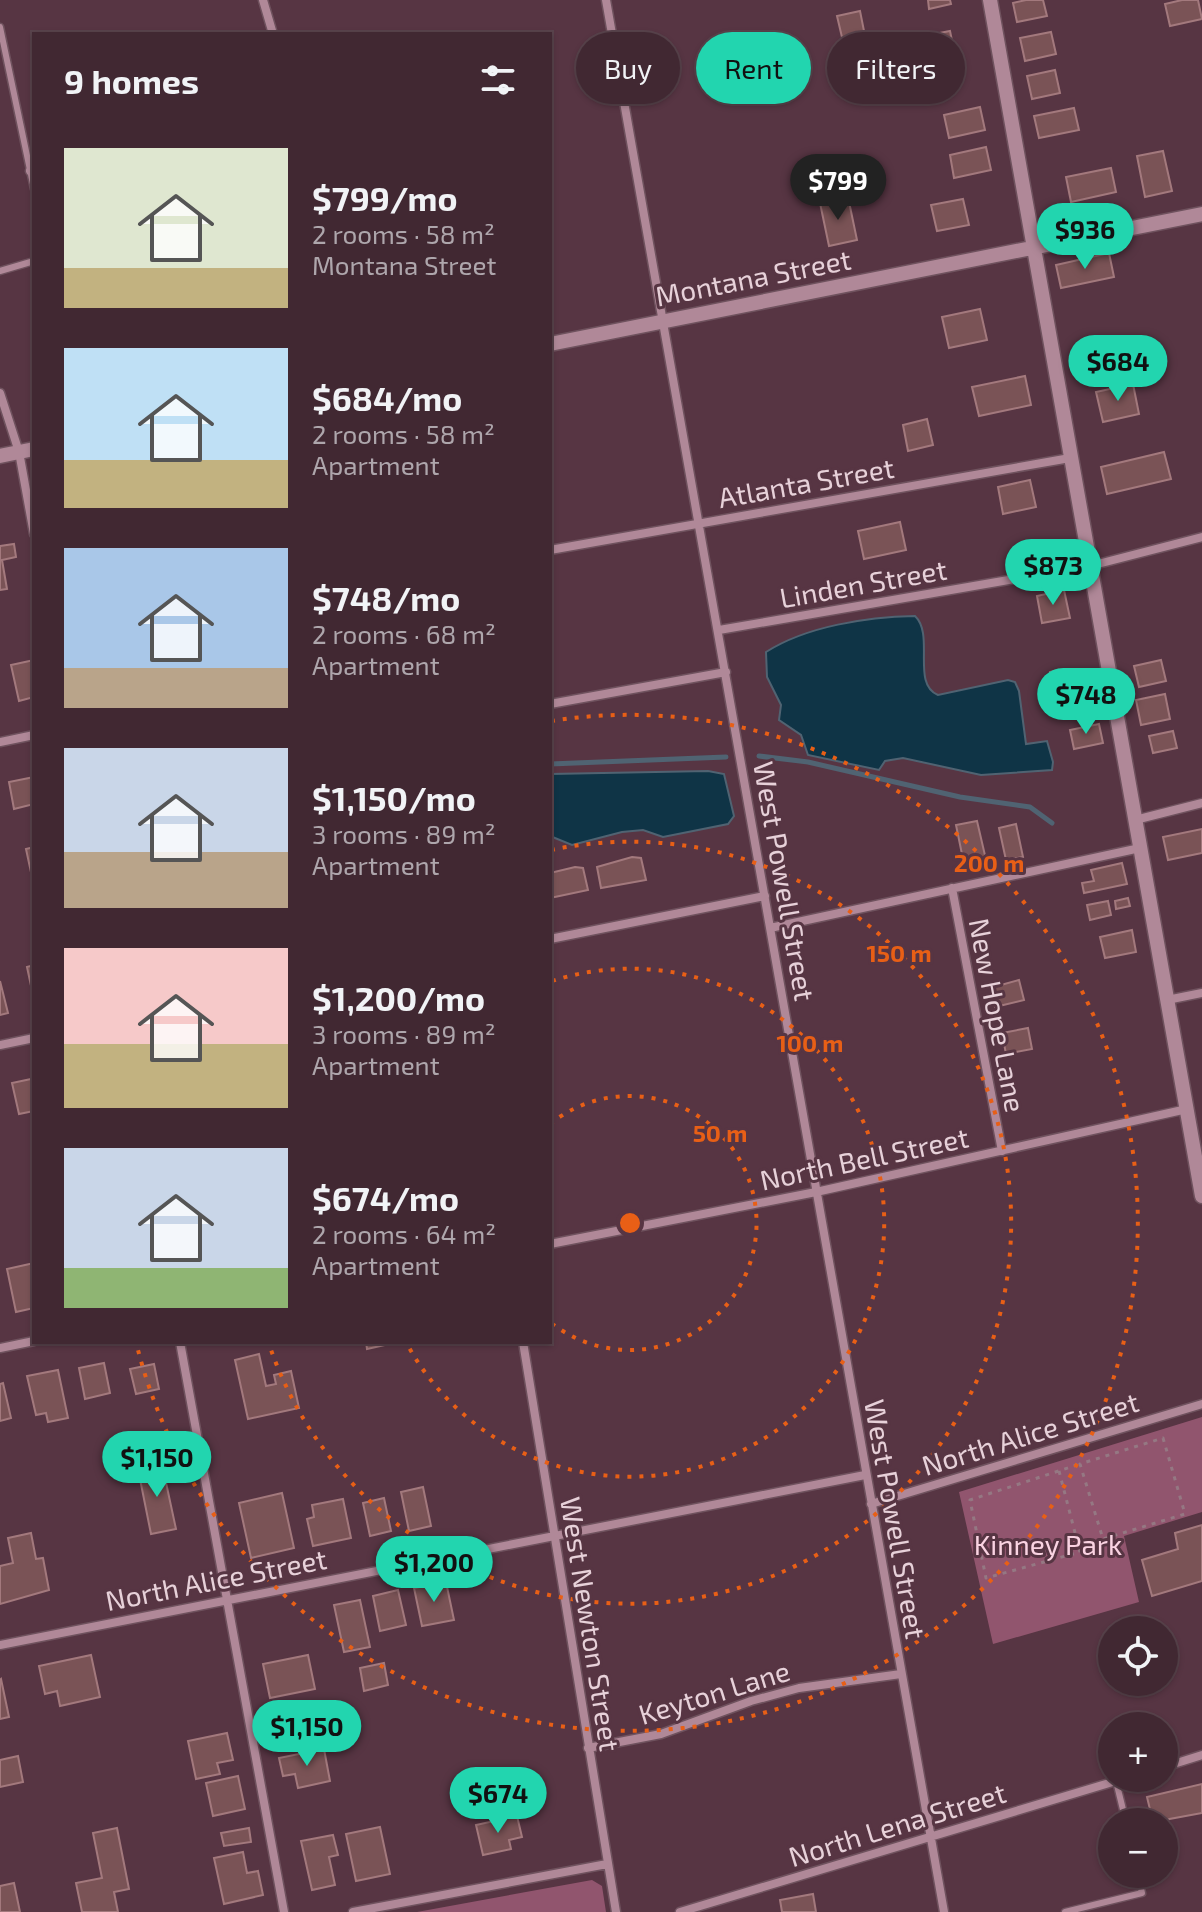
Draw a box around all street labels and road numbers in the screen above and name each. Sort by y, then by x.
street label: Montana Street [652,241,854,313]
street label: Atlanta Street [715,450,897,514]
street label: Linden Street [777,552,949,614]
street label: West Powell Street [747,759,823,1003]
street label: New Hope Lane [963,915,1033,1115]
street label: North Bell Street [757,1119,971,1197]
street label: North Alice Street [918,1384,1142,1482]
street label: West Powell Street [858,1397,934,1641]
street label: West Newton Street [554,1494,628,1754]
street label: North Alice Street [103,1541,329,1617]
street label: Keyton Lane [634,1653,794,1731]
street label: North Lena Street [784,1775,1010,1873]

